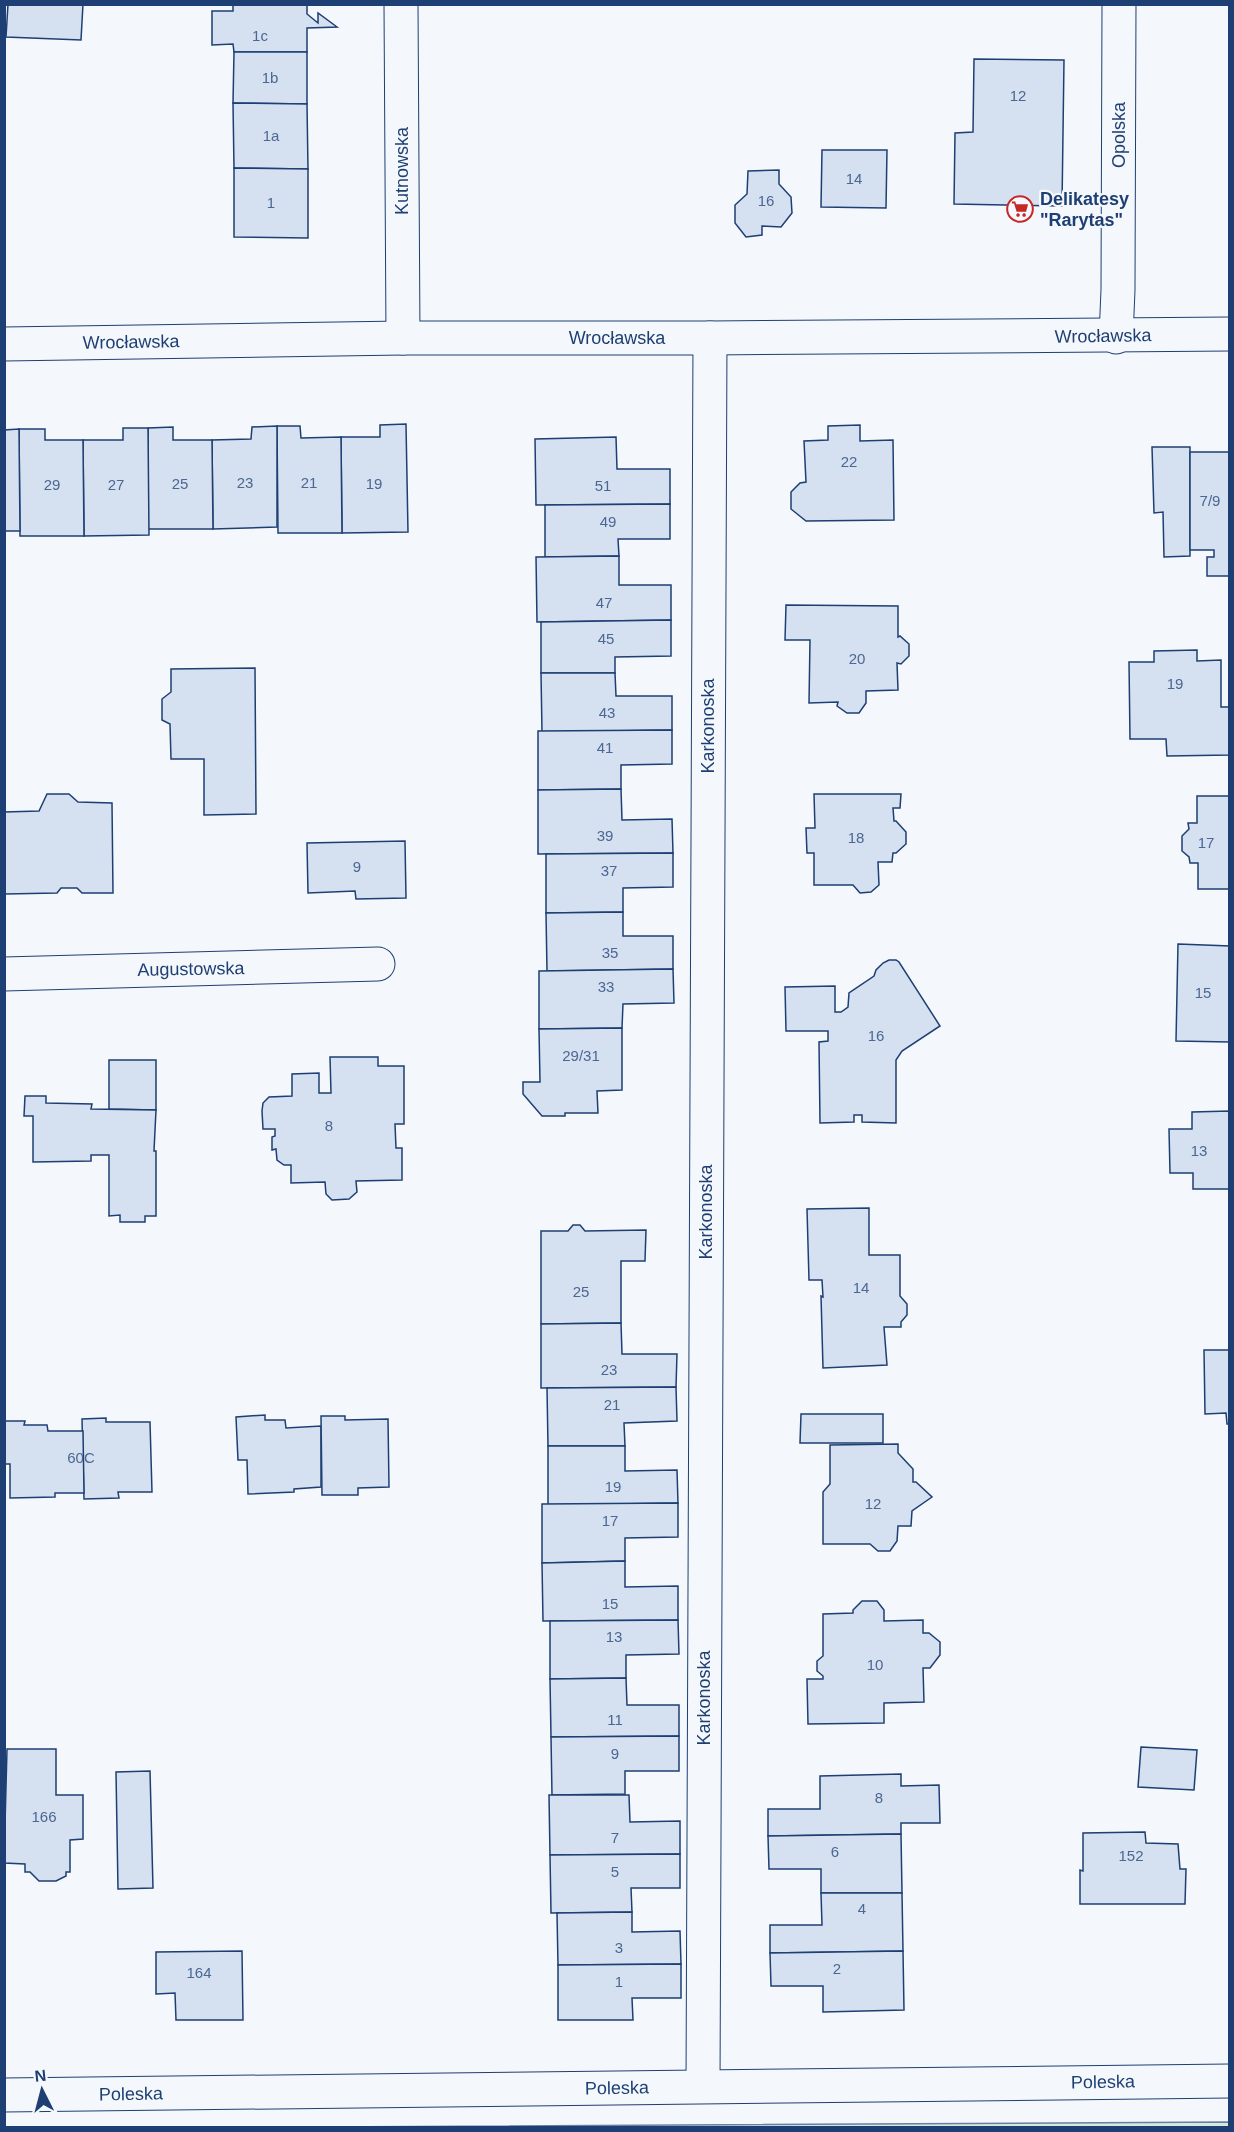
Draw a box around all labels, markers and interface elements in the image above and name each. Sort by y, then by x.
house number: 1c [252,27,268,44]
house number: 1b [262,69,278,86]
house number: 12 [1010,87,1026,104]
street label: Opolska [1109,101,1129,168]
street label: Kutnowska [392,126,412,215]
house number: 1a [263,127,280,144]
house number: 14 [846,170,862,187]
place label: Delikatesy "Rarytas" [1040,189,1129,230]
house number: 16 [758,192,774,209]
house number: 1 [267,194,275,211]
supermarket icon: Delikatesy "Rarytas" [1005,194,1035,224]
street label: Wrocławska [1054,325,1152,347]
street label: Wrocławska [569,328,666,348]
street label: Wrocławska [82,331,180,353]
house number: 22 [841,453,857,470]
house number: 23 [237,474,253,491]
house number: 21 [301,474,317,491]
house number: 25 [172,475,188,492]
house number: 19 [366,475,382,492]
house number: 29 [44,476,60,493]
house number: 27 [108,476,124,493]
house number: 51 [595,477,611,494]
house number: 7/9 [1200,492,1220,509]
house number: 49 [600,513,616,530]
house number: 47 [596,594,612,611]
house number: 45 [598,630,614,647]
house number: 20 [849,650,865,667]
house number: 19 [1167,675,1183,692]
street label: Karkonoska [698,677,718,774]
house number: 43 [599,704,615,721]
house number: 41 [597,739,613,756]
house number: 39 [597,827,613,844]
house number: 18 [848,829,864,846]
house number: 17 [1198,834,1214,851]
house number: 9 [353,858,361,875]
house number: 37 [601,862,617,879]
house number: 35 [602,944,618,961]
street label: Augustowska [137,958,246,980]
house number: 33 [598,978,614,995]
house number: 15 [1195,984,1211,1001]
house number: 16 [868,1027,884,1044]
house number: 29/31 [562,1047,600,1064]
house number: 8 [325,1117,333,1134]
house number: 13 [1191,1142,1207,1159]
street label: Karkonoska [696,1163,716,1260]
house number: 14 [853,1279,869,1296]
house number: 25 [573,1283,589,1300]
house number: 23 [601,1361,617,1378]
house number: 21 [604,1396,620,1413]
house number: 60C [67,1449,95,1466]
house number: 19 [605,1478,621,1495]
house number: 12 [865,1495,881,1512]
house number: 17 [602,1512,618,1529]
house number: 15 [602,1595,618,1612]
house number: 13 [606,1628,622,1645]
street label: Karkonoska [694,1649,714,1746]
house number: 10 [867,1656,883,1673]
house number: 11 [607,1711,623,1728]
house number: 9 [611,1745,619,1762]
house number: 8 [875,1789,883,1806]
house number: 166 [31,1808,57,1825]
house number: 7 [611,1829,619,1846]
house number: 6 [831,1843,839,1860]
house number: 152 [1118,1847,1144,1864]
house number: 5 [611,1863,619,1880]
house number: 4 [858,1900,866,1917]
house number: 3 [615,1939,623,1956]
house number: 2 [833,1960,841,1977]
house number: 164 [186,1964,212,1981]
house number: 1 [615,1973,623,1990]
north arrow [12,2060,72,2120]
text: N [34,2067,47,2085]
street label: Poleska [1071,2071,1136,2093]
street label: Poleska [585,2077,650,2099]
street label: Poleska [99,2083,164,2105]

